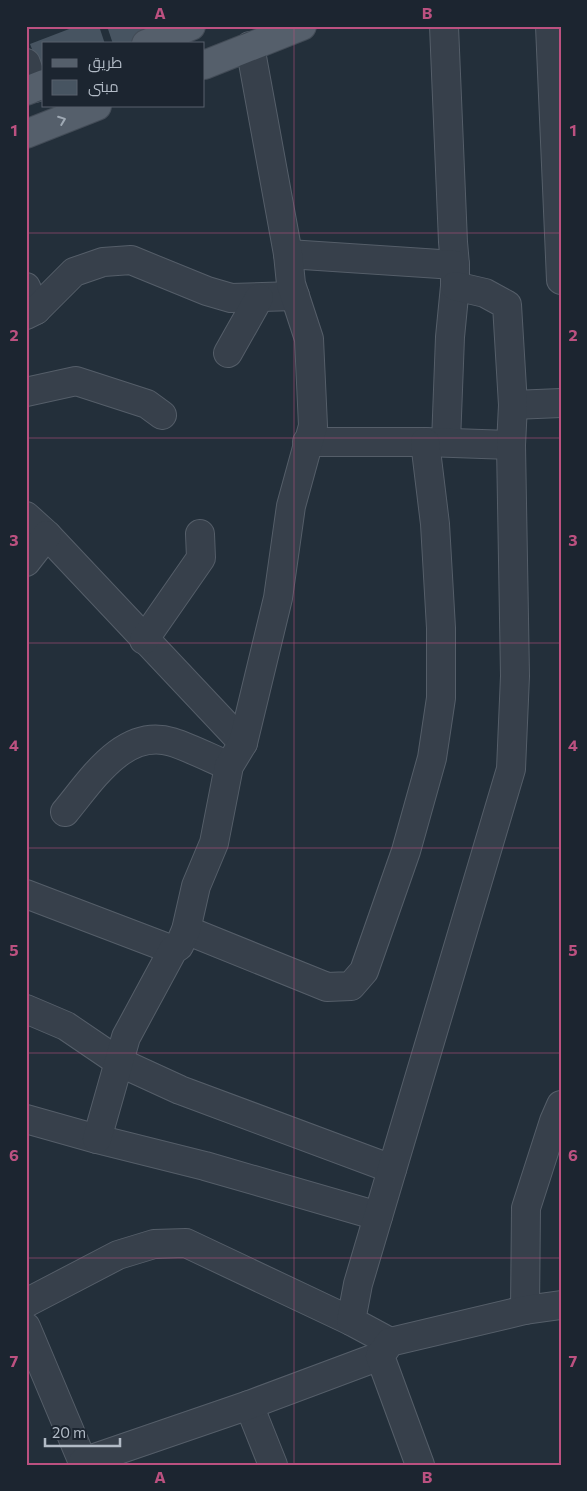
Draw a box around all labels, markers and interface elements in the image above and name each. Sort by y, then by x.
text: A [154,3,166,22]
text: B [422,3,433,22]
legend [42,42,205,108]
text: طريق [88,53,122,73]
text: مبنى [88,77,119,97]
one-way arrow [57,116,66,126]
text: 1 [10,120,18,139]
text: 1 [569,120,577,139]
text: 2 [9,325,19,344]
text: 2 [568,325,578,344]
text: 3 [9,530,19,549]
text: 3 [568,530,578,549]
text: 4 [9,735,19,754]
text: 4 [568,735,578,754]
text: 5 [9,940,19,959]
text: 5 [568,940,578,959]
text: 6 [9,1145,19,1164]
text: 6 [568,1145,578,1164]
text: 7 [10,1351,19,1370]
text: 7 [569,1351,578,1370]
scale bar [45,1416,120,1448]
text: 20 m [52,1423,86,1441]
text: A [154,1467,166,1486]
text: B [422,1467,433,1486]

